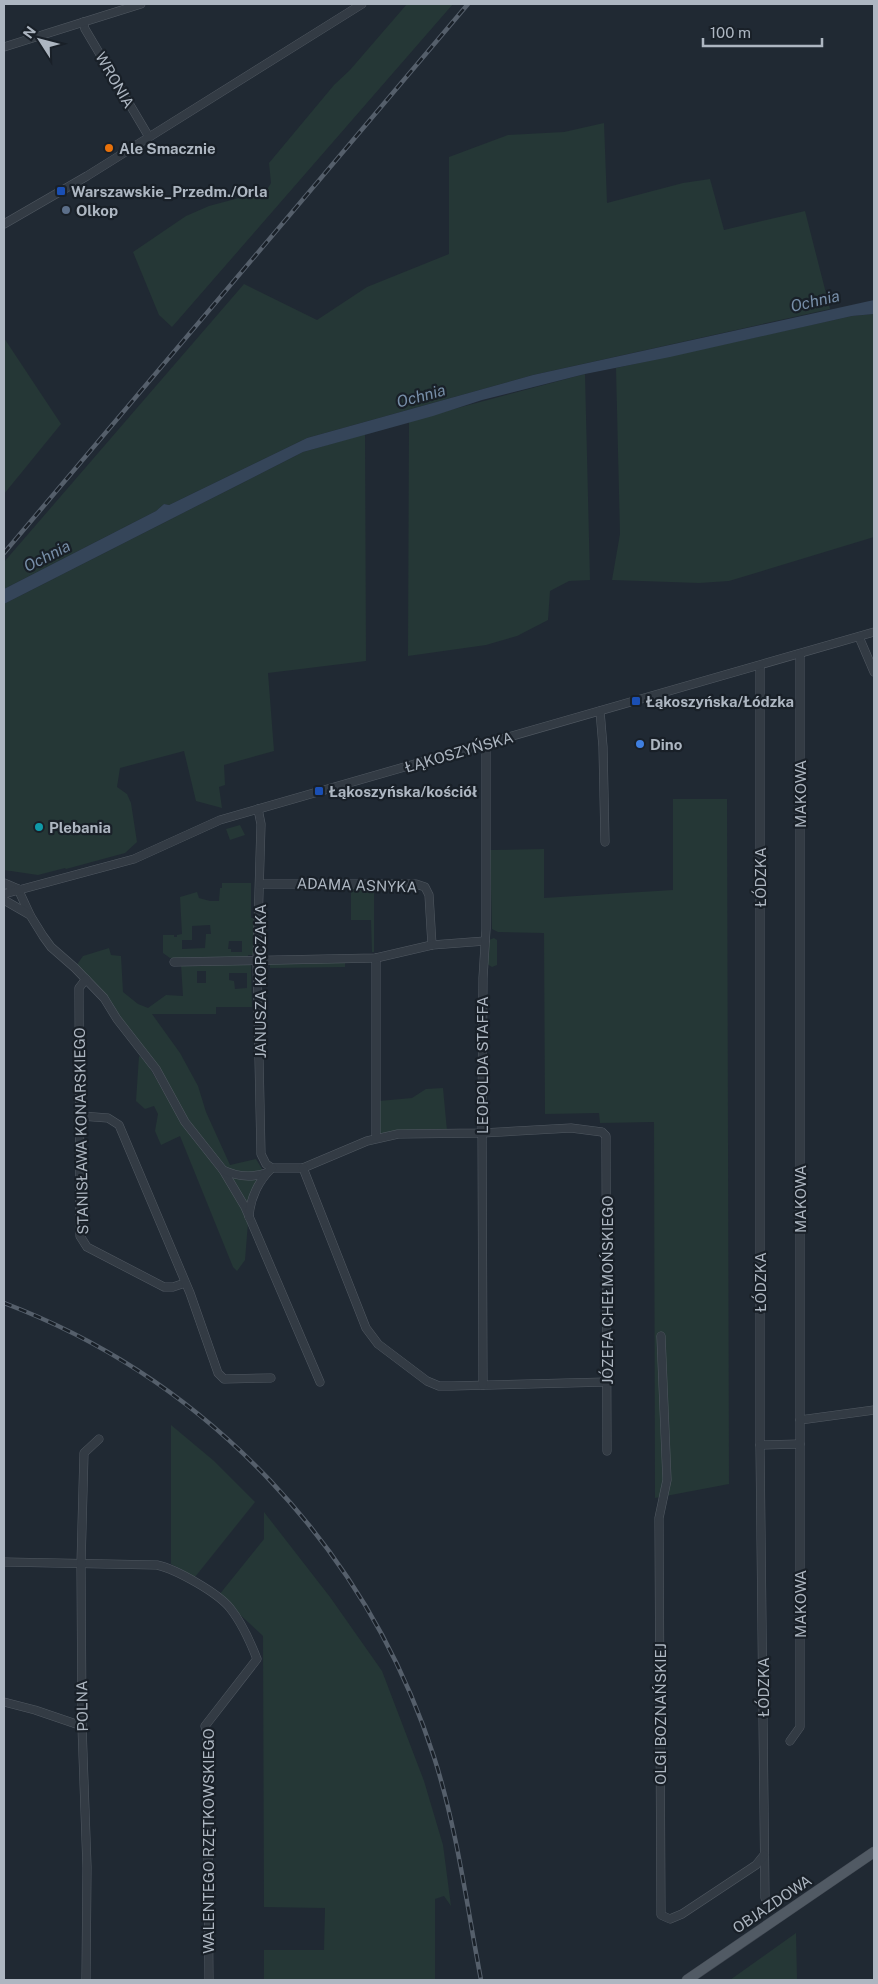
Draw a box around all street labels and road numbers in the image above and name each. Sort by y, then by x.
street label: WRONIA [92,49,138,111]
street label: ŁĄKOSZYŃSKA [403,728,515,776]
street label: MAKOWA [792,760,809,828]
street label: ŁÓDZKA [751,847,769,907]
street label: ADAMA ASNYKA [296,874,418,896]
street label: JANUSZA KORCZAKA [252,903,269,1058]
street label: LEOPOLDA STAFFA [474,996,491,1134]
street label: STANISŁAWA KONARSKIEGO [71,1027,91,1235]
street label: MAKOWA [792,1165,809,1233]
street label: JÓZEFA CHEŁMOŃSKIEGO [598,1196,616,1384]
street label: ŁÓDZKA [751,1252,769,1312]
street label: MAKOWA [792,1570,809,1638]
street label: OLGI BOZNAŃSKIEJ [652,1643,669,1785]
street label: ŁÓDZKA [754,1657,772,1717]
street label: POLNA [73,1680,91,1732]
street label: WALENTEGO RZĘTKOWSKIEGO [200,1728,217,1954]
street label: OBJAZDOWA [729,1871,815,1937]

